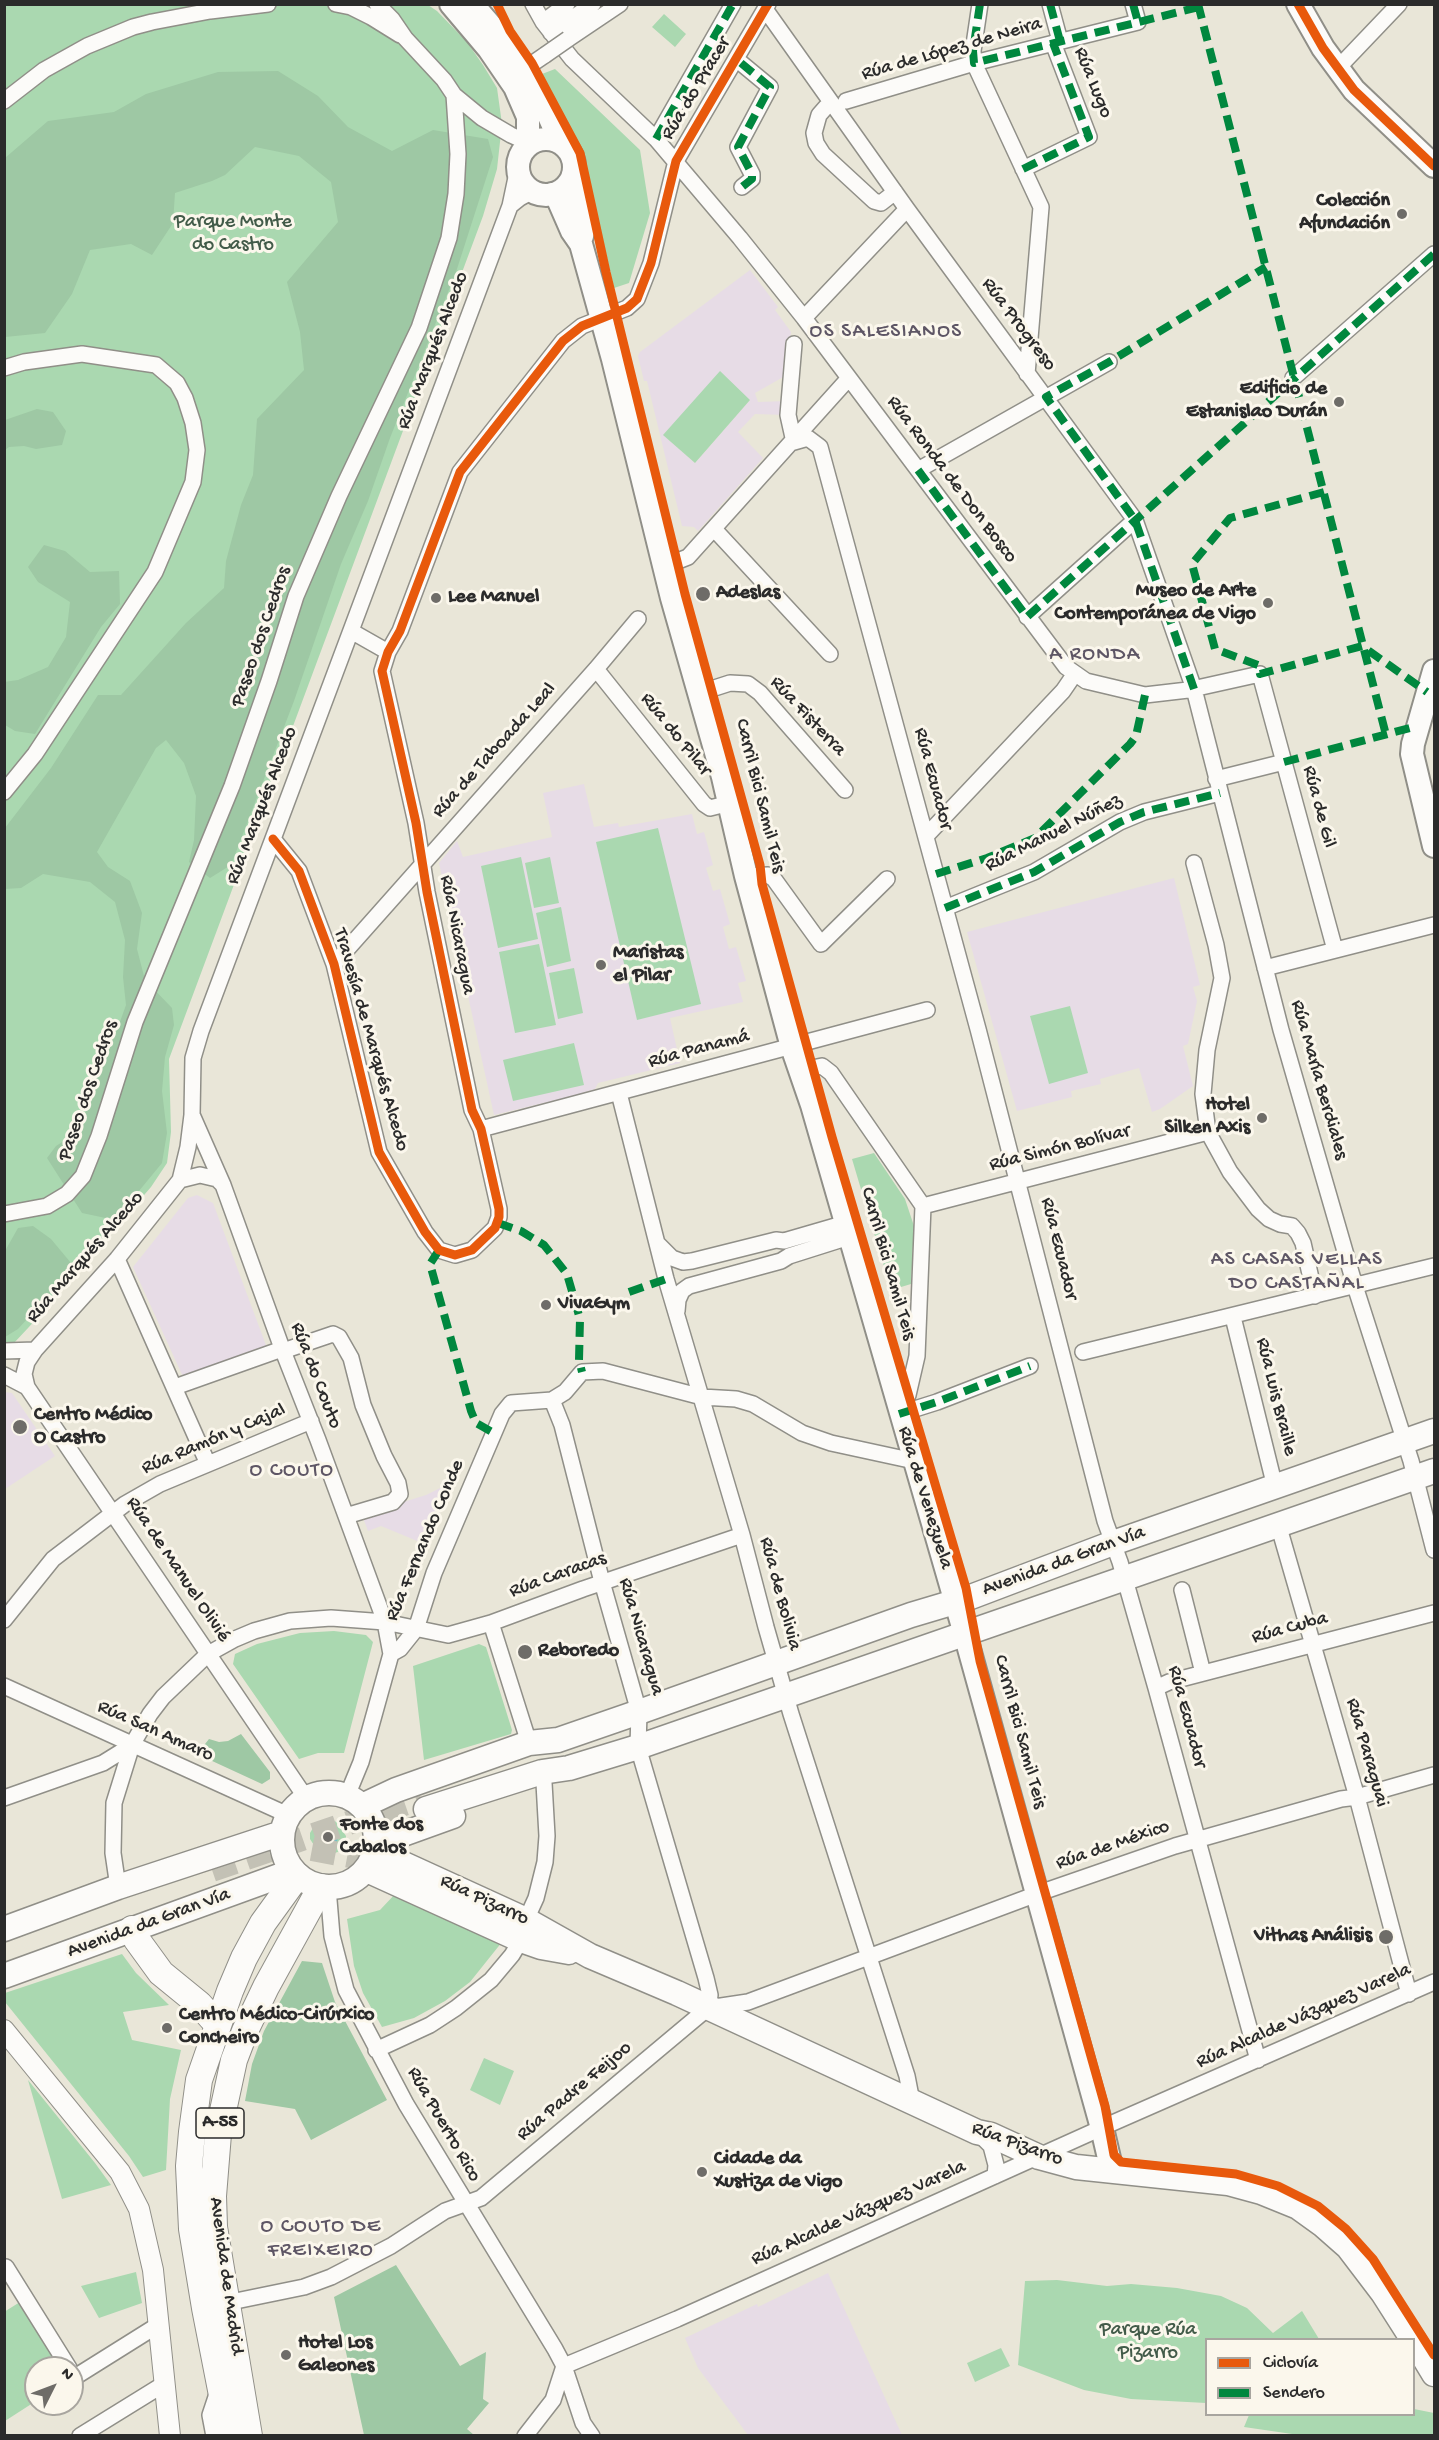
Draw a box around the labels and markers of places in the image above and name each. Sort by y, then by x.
place label: Colección Afundación [1299,190,1390,237]
marker: Colección Afundación [1395,207,1409,221]
place label: Edificio de Estanislao Durán [1186,378,1327,425]
marker: Edificio de Estanislao Durán [1332,395,1346,409]
place label: Museo de Arte Contemporánea de Vigo [1055,580,1256,627]
place label: Adeslas [716,582,780,606]
marker: Adeslas [694,585,712,603]
place label: Lee Manuel [448,586,539,610]
marker: Lee Manuel [429,591,443,605]
marker: Museo de Arte Contemporánea de Vigo [1261,596,1275,610]
place label: Maristas el Pilar [613,942,683,989]
marker: Maristas el Pilar [594,958,608,972]
place label: Hotel Silken Axis [1164,1094,1250,1141]
marker: Hotel Silken Axis [1255,1111,1269,1125]
place label: VivaGym [558,1293,630,1317]
marker: VivaGym [539,1298,553,1312]
place label: Centro Médico O Castro [34,1404,152,1451]
marker: Centro Médico O Castro [11,1418,29,1436]
place label: Reboredo [538,1640,619,1664]
marker: Reboredo [516,1643,534,1661]
place label: Fonte dos Cabalos [340,1814,423,1861]
marker: Fonte dos Cabalos [321,1830,335,1844]
place label: Vithas Análisis [1254,1925,1372,1949]
marker: Vithas Análisis [1377,1928,1395,1946]
place label: Centro Médico-Cirúrxico Concheiro [179,2004,374,2051]
marker: Centro Médico-Cirúrxico Concheiro [160,2021,174,2035]
place label: Cidade da Xustiza de Vigo [714,2148,842,2195]
marker: Cidade da Xustiza de Vigo [695,2165,709,2179]
place label: Hotel Los Galeones [298,2332,374,2379]
marker: Hotel Los Galeones [279,2348,293,2362]

